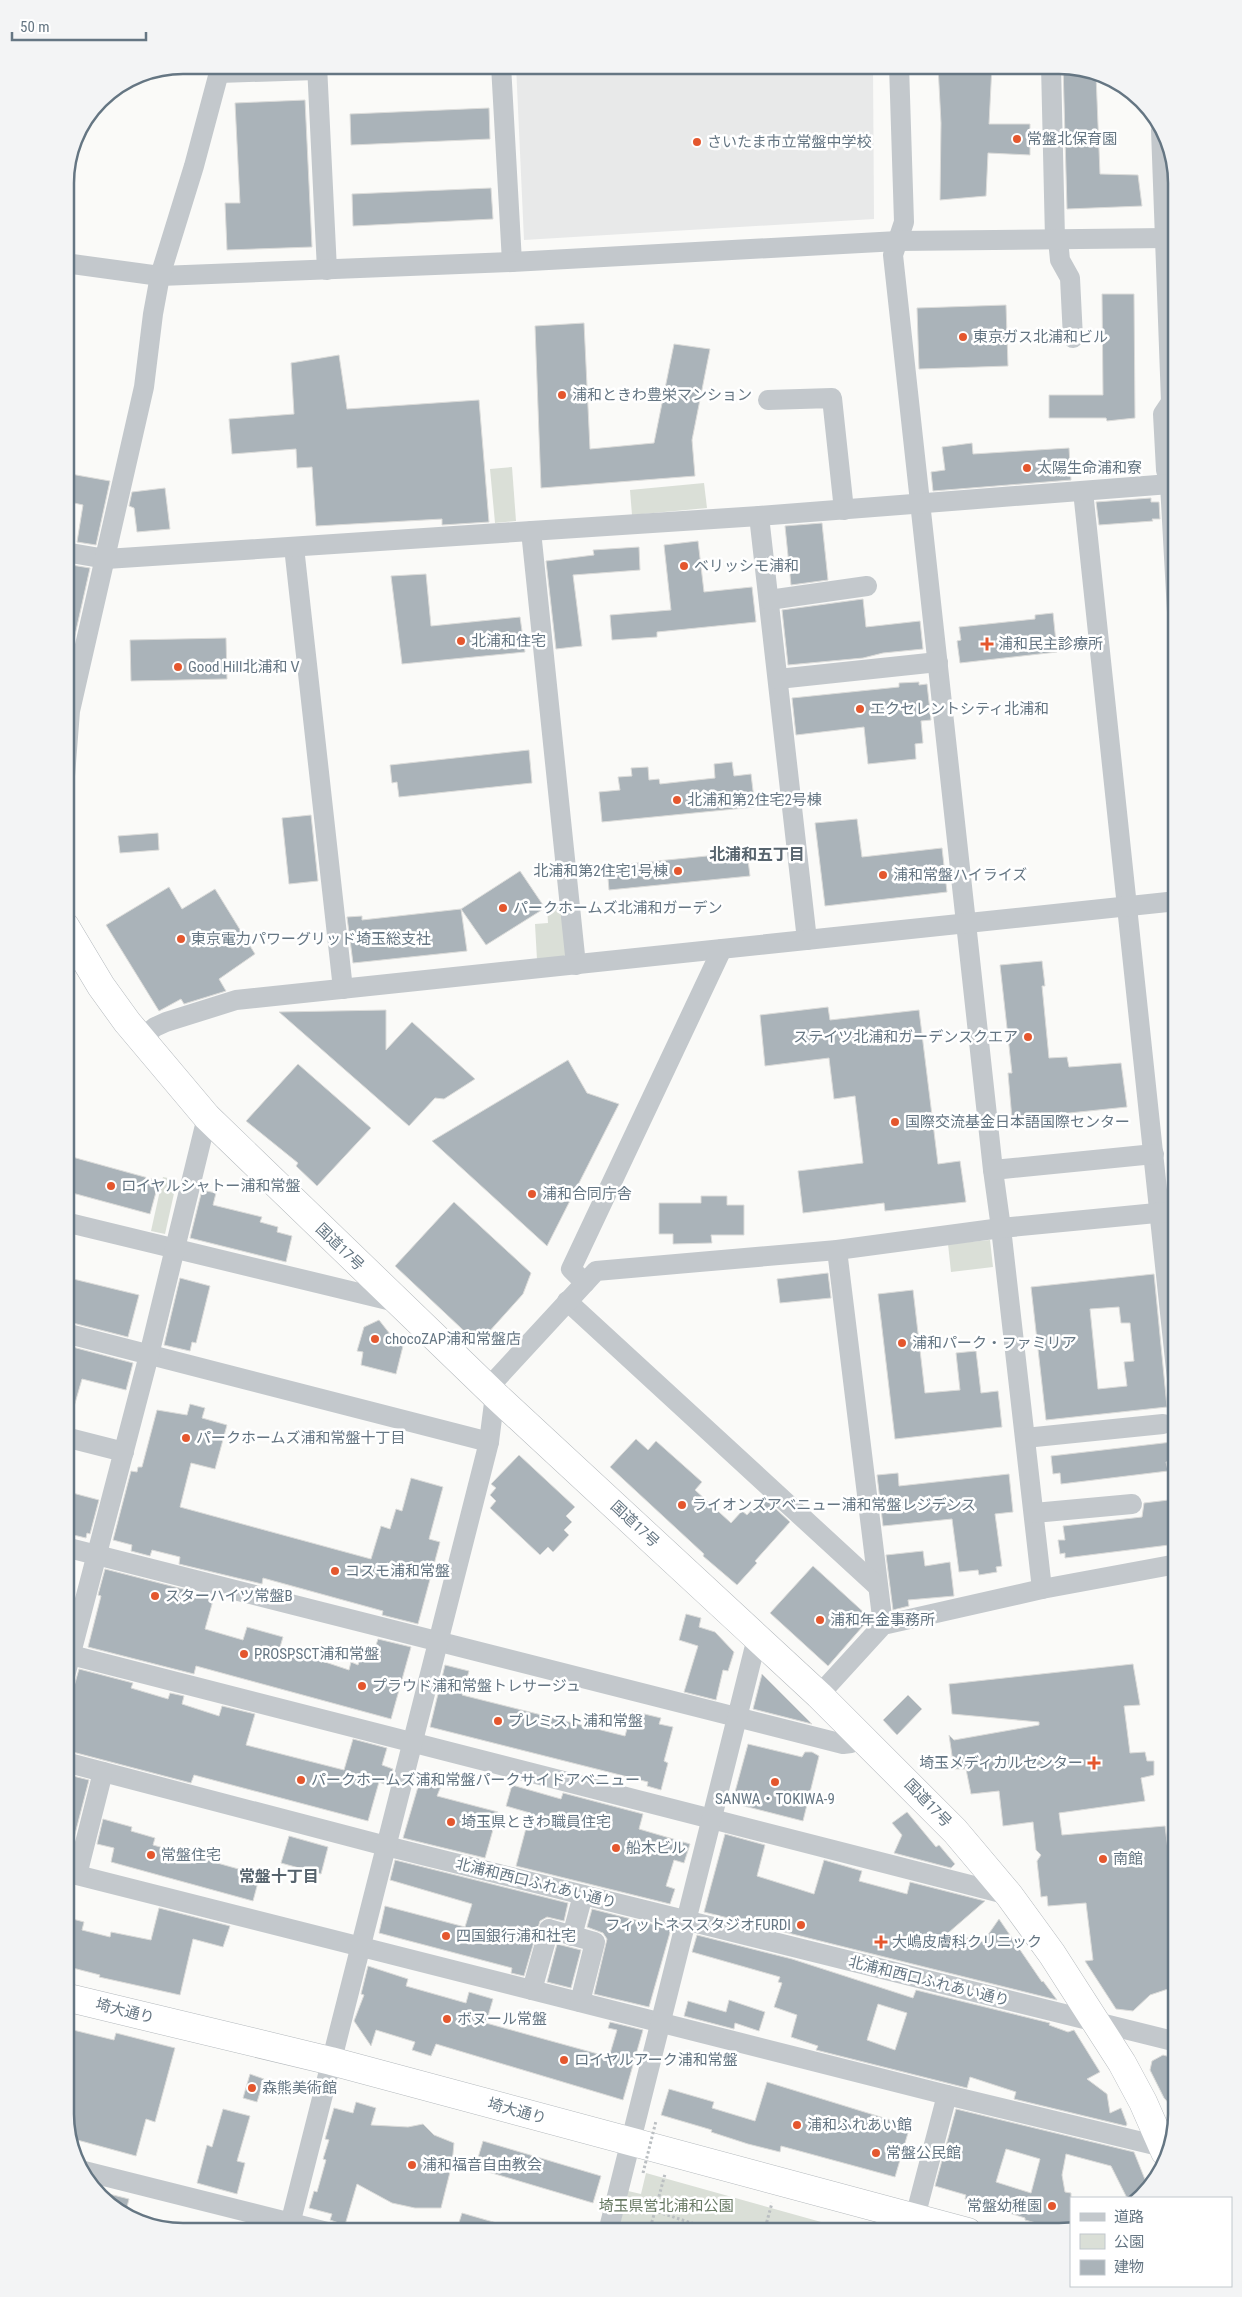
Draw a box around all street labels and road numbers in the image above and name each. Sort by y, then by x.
street label: 国道17号 [312,1220,368,1274]
street label: 国道17号 [607,1497,663,1551]
street label: 国道17号 [901,1775,955,1831]
street label: 北浦和西口ふれあい通り [454,1854,618,1912]
street label: 北浦和西口ふれあい通り [847,1952,1011,2010]
street label: 埼大通り [94,1995,156,2027]
street label: 埼大通り [486,2095,548,2127]

